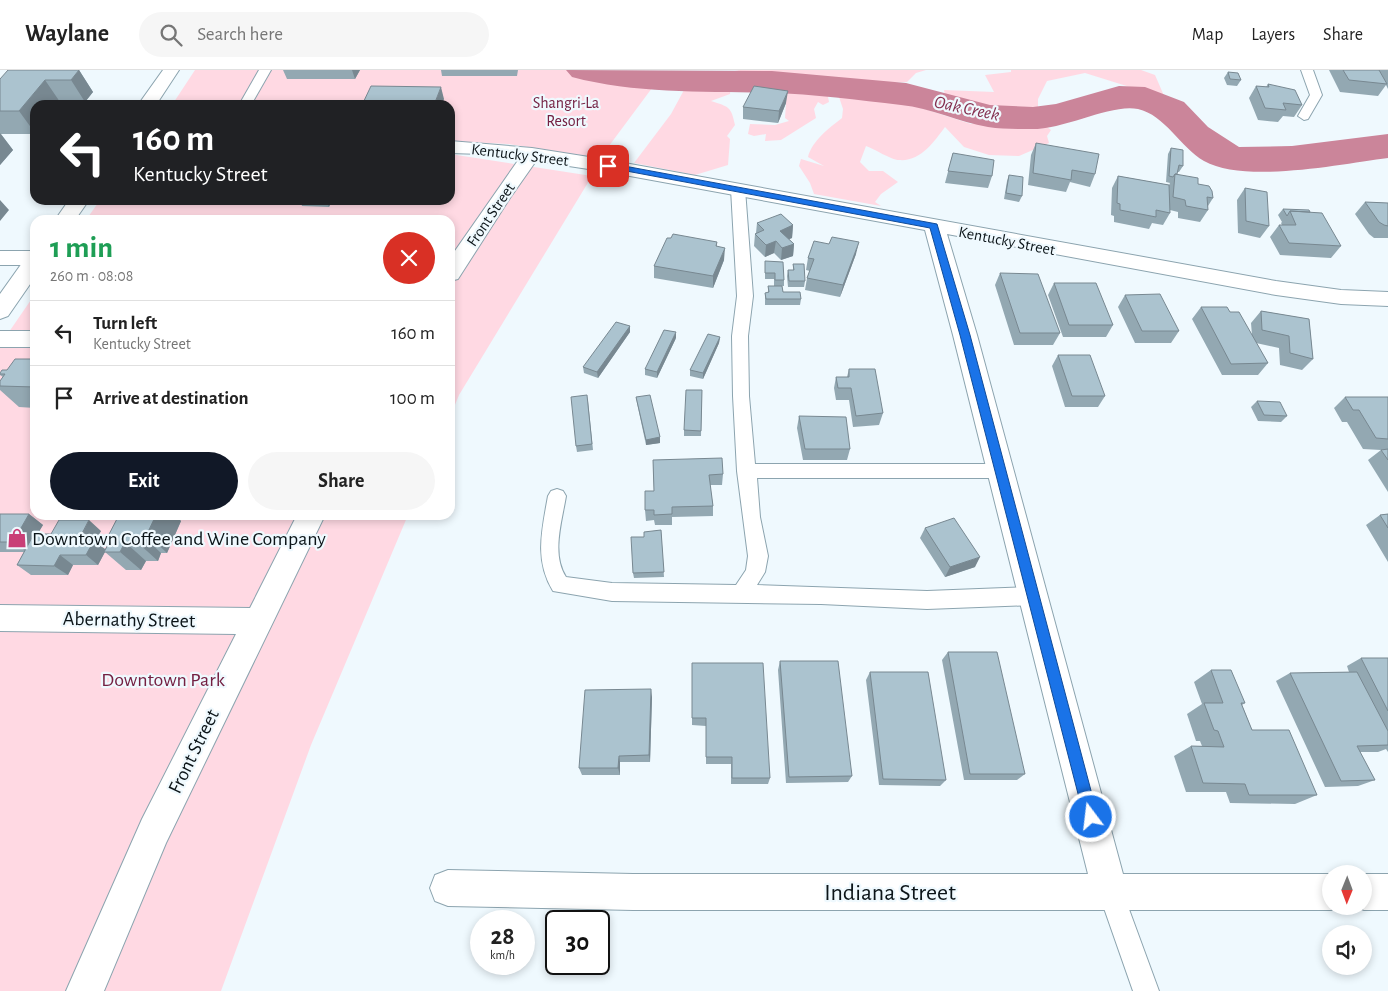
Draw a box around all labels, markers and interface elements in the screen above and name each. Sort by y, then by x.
search box [139,12,489,57]
icon: search [157,21,185,49]
text: Waylane [25,22,109,46]
text: Search here [197,25,283,44]
text: Map [1192,26,1223,44]
text: Layers [1251,26,1295,44]
text: Share [1323,26,1363,44]
water label: Oak Creek [933,93,1001,125]
park label: Shangri-La Resort [533,95,599,129]
icon: left [50,120,115,185]
text: 160 m [133,122,214,157]
street label: Kentucky Street [470,141,569,170]
pin [587,145,629,187]
icon: arrive [594,152,622,180]
text: Kentucky Street [133,163,268,185]
street label: Front Street [464,180,518,249]
street label: Kentucky Street [957,224,1056,259]
button: close [383,232,435,284]
text: 1 min [50,233,113,263]
text: 260 m · 08:08 [50,268,133,284]
text: Turn left [93,314,157,333]
icon: left [50,319,78,347]
text: 160 m [391,324,435,343]
text: Kentucky Street [93,336,191,352]
icon: arrive [50,384,78,412]
text: Arrive at destination [93,389,249,408]
text: 100 m [390,389,435,408]
button: Exit [50,452,238,510]
button: Share [248,452,435,510]
shop icon: Downtown Coffee and Wine Company [6,527,28,549]
place label: Downtown Coffee and Wine Company [32,529,326,549]
street label: Abernathy Street [63,609,196,631]
park label: Downtown Park [101,670,225,690]
street label: Front Street [165,706,223,797]
position arrow [1064,790,1116,842]
north arrow [1322,865,1372,915]
map controls [1322,865,1372,975]
street label: Indiana Street [824,881,956,905]
speed limit sign: 30 [545,910,610,975]
text: 28 [490,924,515,949]
button: sound [1322,925,1372,975]
text: km/h [490,949,515,961]

